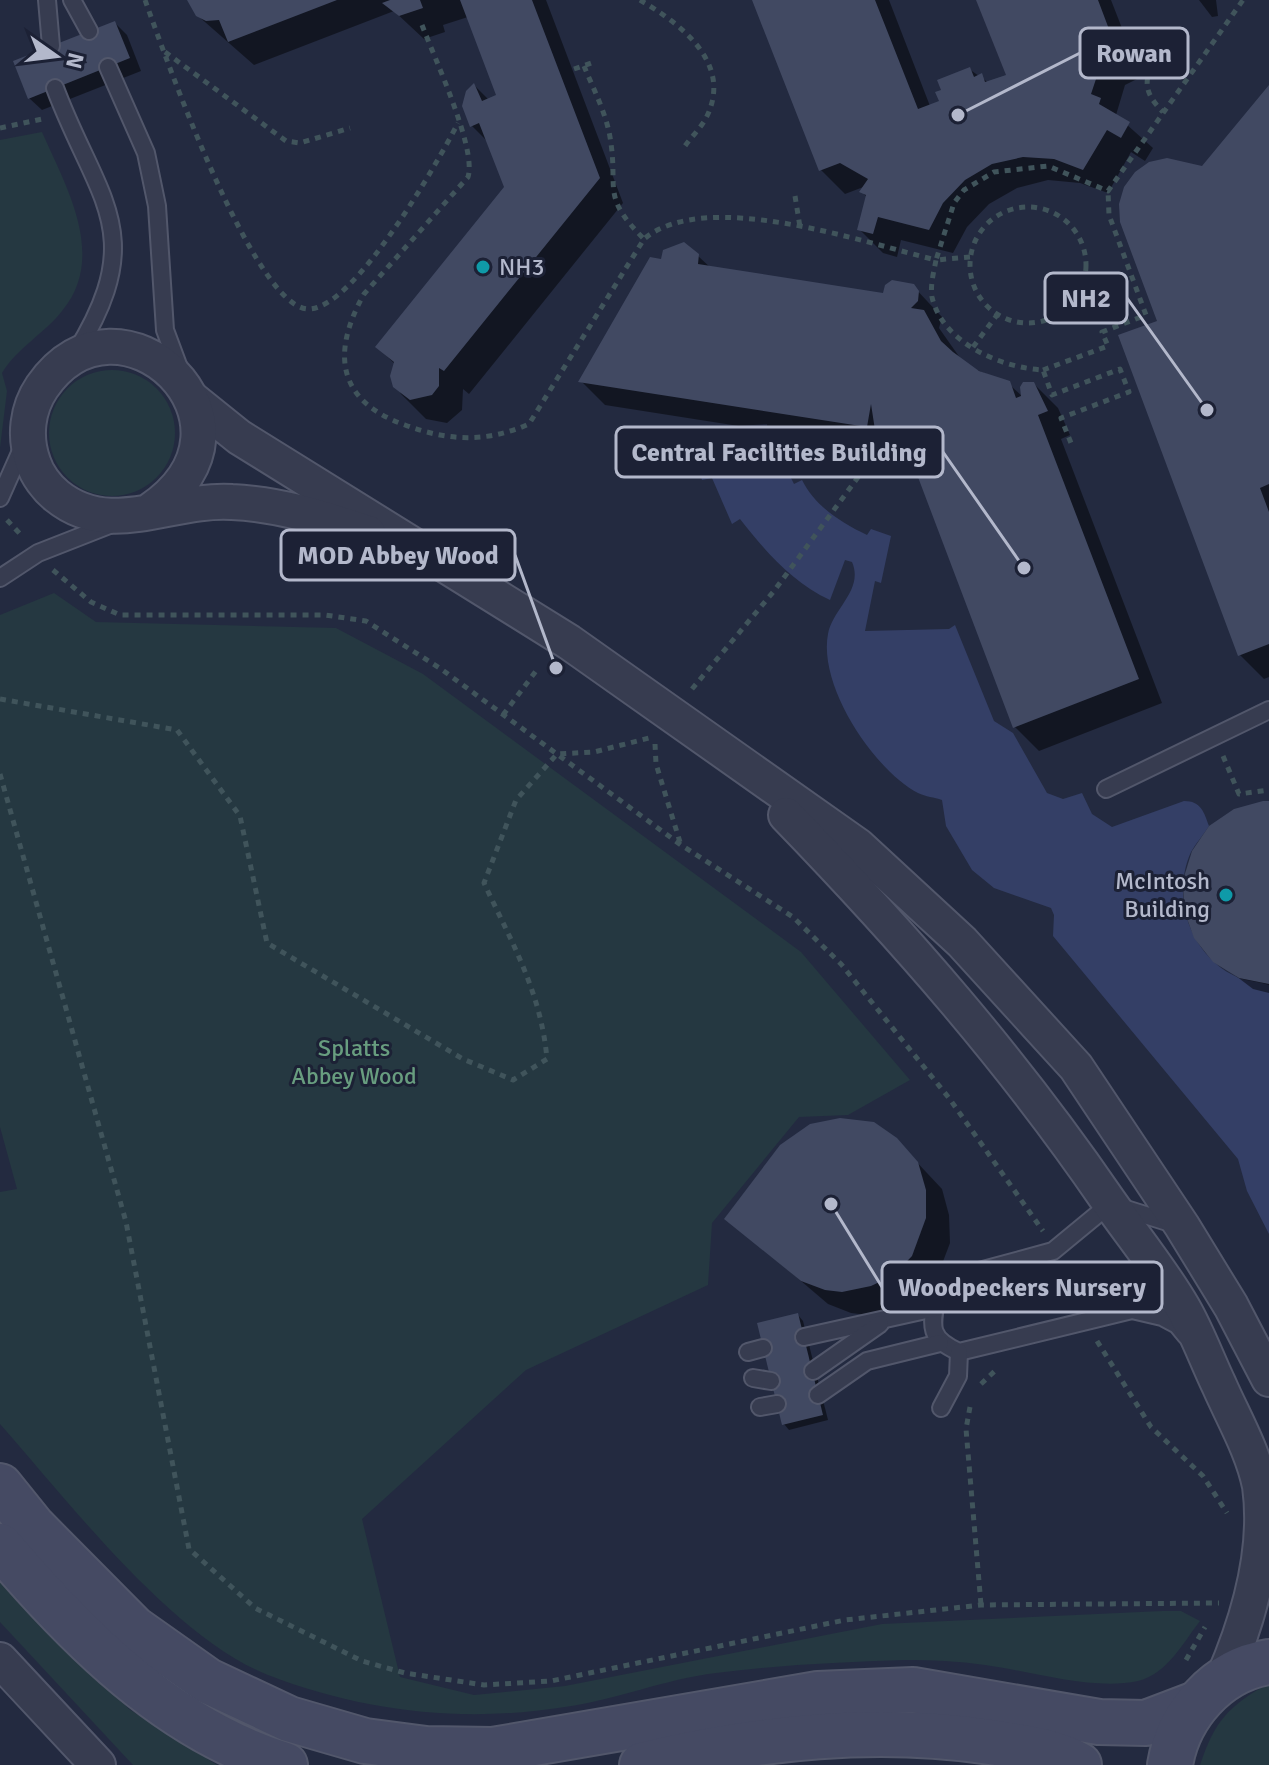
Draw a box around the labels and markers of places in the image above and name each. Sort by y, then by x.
callout: Rowan [1080,28,1188,78]
place label: NH3 [499,252,544,282]
marker: NH3 [474,258,492,276]
callout: NH2 [1045,273,1127,323]
callout: Central Facilities Building [616,427,943,477]
callout: MOD Abbey Wood [281,530,515,580]
place label: McIntosh Building [1115,866,1210,924]
marker: McIntosh Building [1217,886,1235,904]
callout: Woodpeckers Nursery [882,1262,1162,1312]

